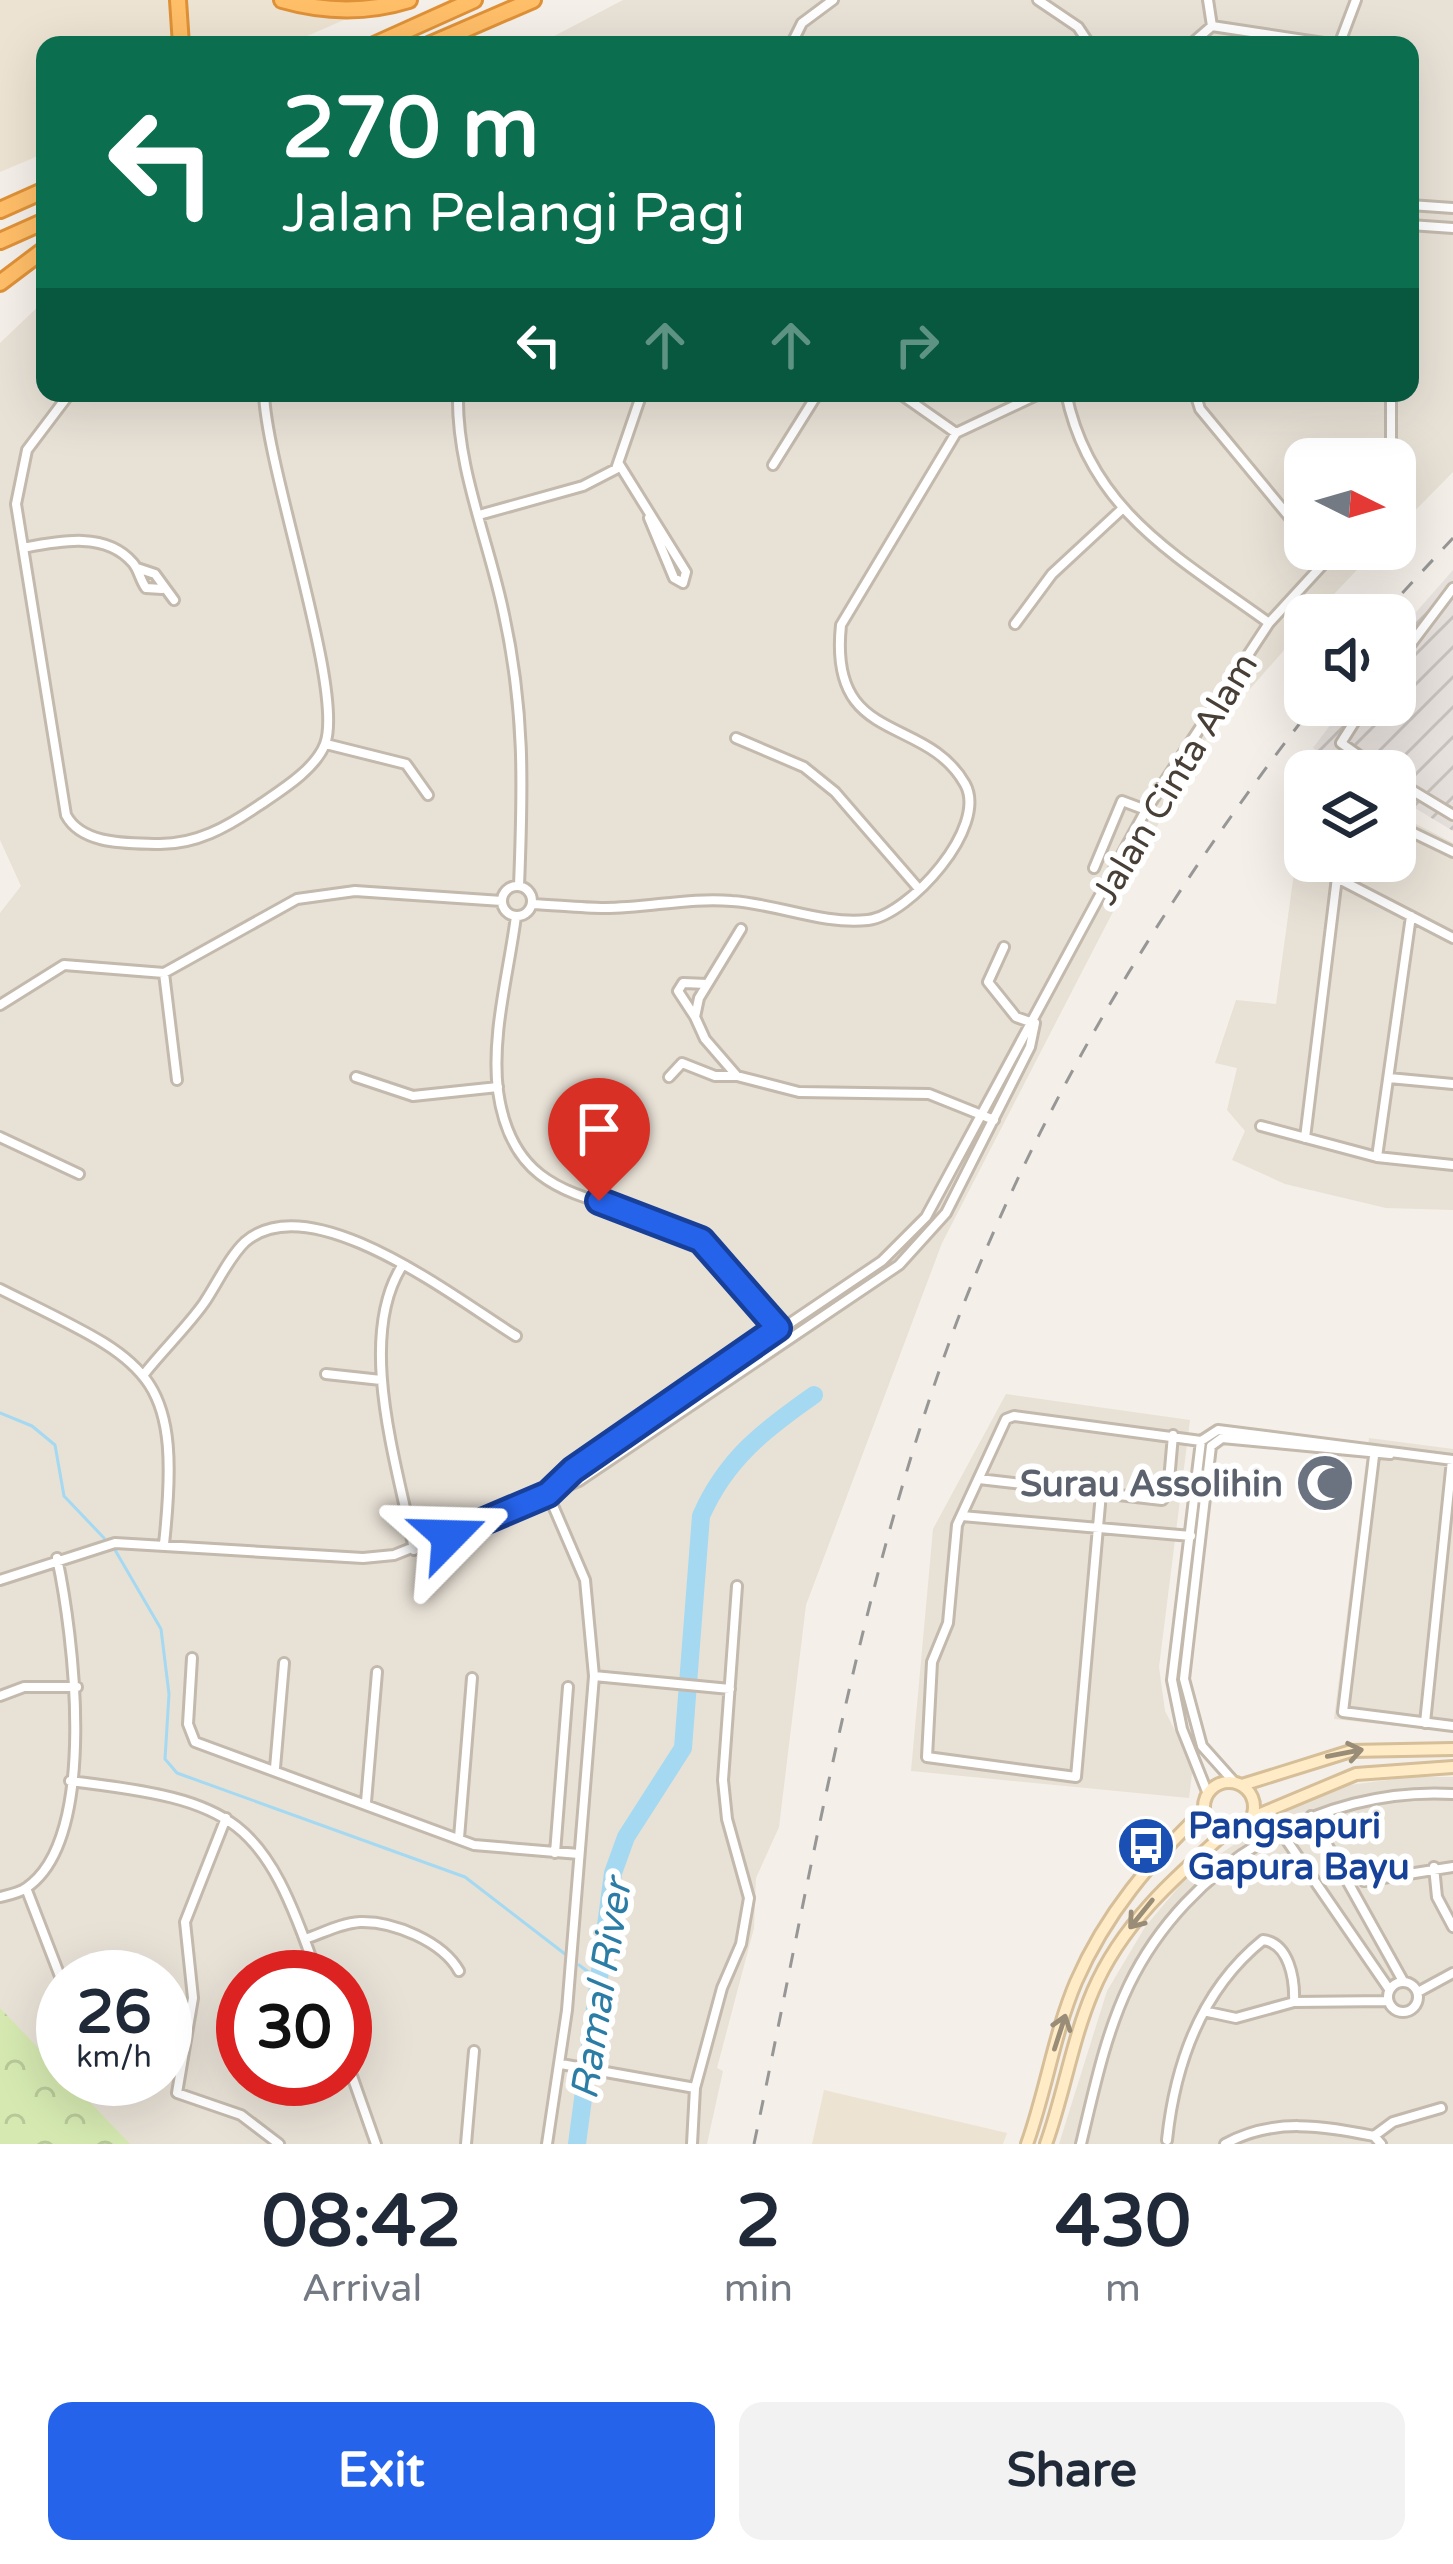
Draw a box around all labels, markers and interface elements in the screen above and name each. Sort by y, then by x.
text: 270 m [282,79,539,180]
icon: left [84,84,240,240]
text: Jalan Pelangi Pagi [282,181,745,246]
icon: left [506,312,572,378]
icon: ahead [632,312,698,378]
icon: ahead [758,312,824,378]
icon: right [884,312,950,378]
north arrow [1284,438,1416,570]
map controls [1284,438,1416,882]
button: sound [1284,594,1416,726]
street label: Jalan Cinta Alam [1083,645,1267,912]
button: layers [1284,750,1416,882]
pin [548,1078,650,1201]
icon: arrive [566,1096,632,1162]
mosque icon: Surau Assolihin [1294,1452,1356,1514]
place label: Surau Assolihin [1020,1463,1283,1506]
position arrow [386,1473,512,1599]
one-way arrow [1325,1741,1364,1763]
place label: Pangsapuri Gapura Bayu [1188,1805,1410,1889]
bus stop icon: Pangsapuri Gapura Bayu [1115,1815,1177,1877]
water label: Ramal River [561,1871,643,2103]
one-way arrow [1128,1898,1155,1930]
speed limit sign: 30 [216,1950,372,2106]
text: 26 [76,1977,152,2049]
one-way arrow [1050,2014,1072,2052]
text: km/h [76,2039,152,2076]
text: 08:42 [262,2179,462,2266]
text: 2 [736,2179,781,2266]
text: 430 [1055,2179,1191,2266]
text: Arrival [302,2265,422,2312]
text: min [724,2265,793,2312]
text: m [1105,2265,1141,2312]
button: Exit [48,2402,715,2540]
button: Share [739,2402,1405,2540]

